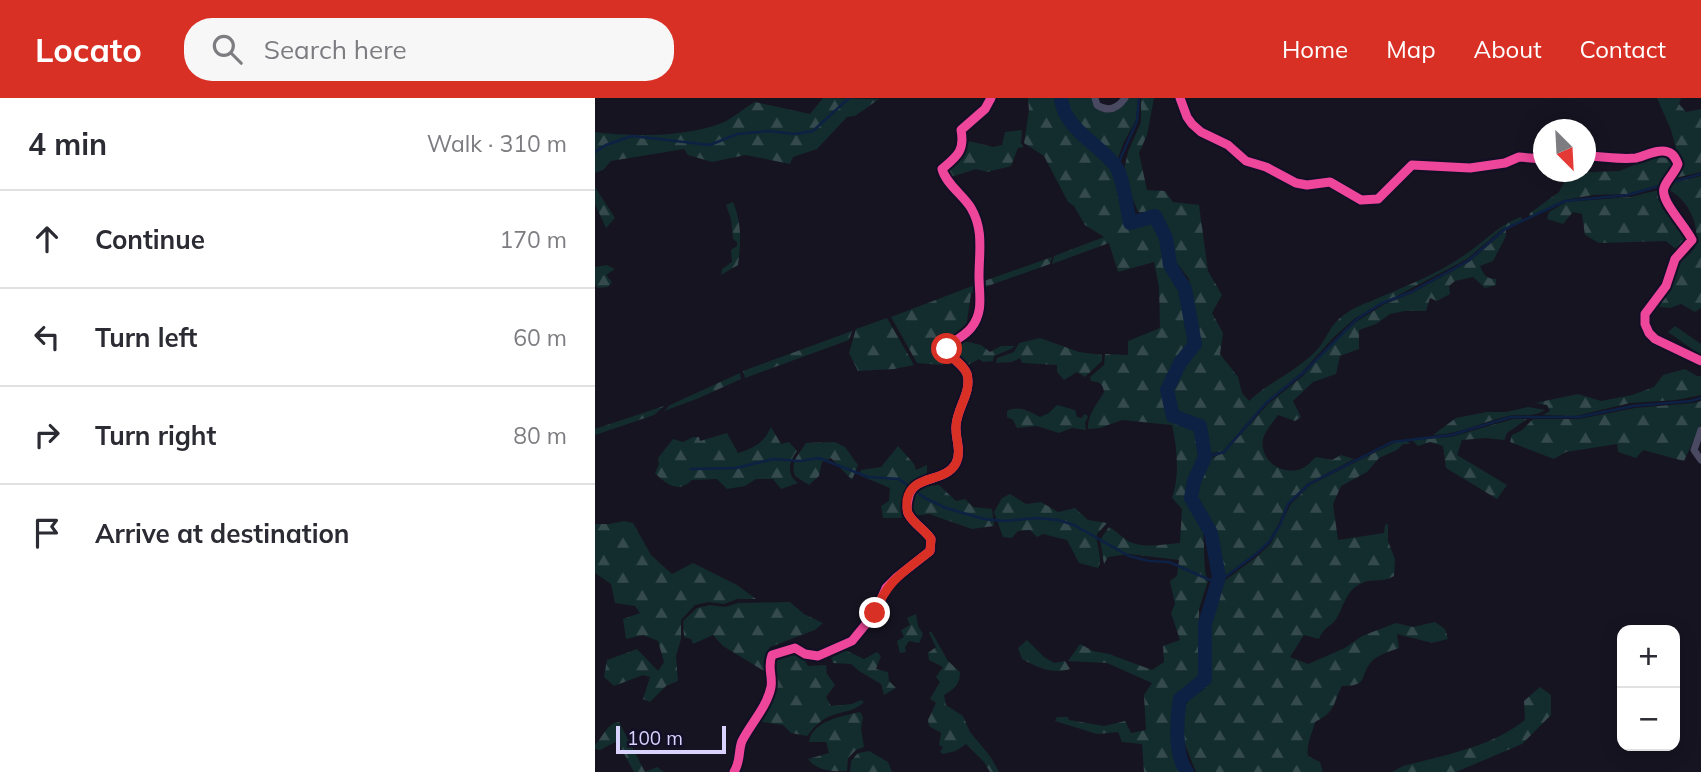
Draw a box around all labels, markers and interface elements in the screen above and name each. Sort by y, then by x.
search box [184,18,674,81]
text: Locato [35,29,142,70]
icon: search [208,30,246,68]
text: Search here [264,33,407,66]
text: Home [1282,34,1348,64]
text: Map [1386,34,1436,64]
text: About [1474,34,1542,64]
text: Contact [1580,34,1666,64]
north arrow [1533,119,1596,182]
text: 4 min [28,125,107,163]
text: Walk · 310 m [427,129,567,158]
icon: ahead [28,220,66,258]
text: Continue [95,223,205,256]
text: 170 m [499,225,567,254]
icon: left [28,318,66,356]
text: Turn left [95,321,197,354]
text: 60 m [513,323,567,352]
route start [931,333,962,364]
icon: right [28,416,66,454]
text: Turn right [95,419,216,452]
text: 80 m [513,421,567,450]
icon: arrive [28,514,66,552]
text: Arrive at destination [95,517,350,550]
route end [859,597,890,628]
map controls [1617,625,1680,751]
button: + [1617,625,1680,688]
button: − [1617,688,1680,751]
scale bar [616,723,726,755]
text: 100 m [627,726,683,750]

